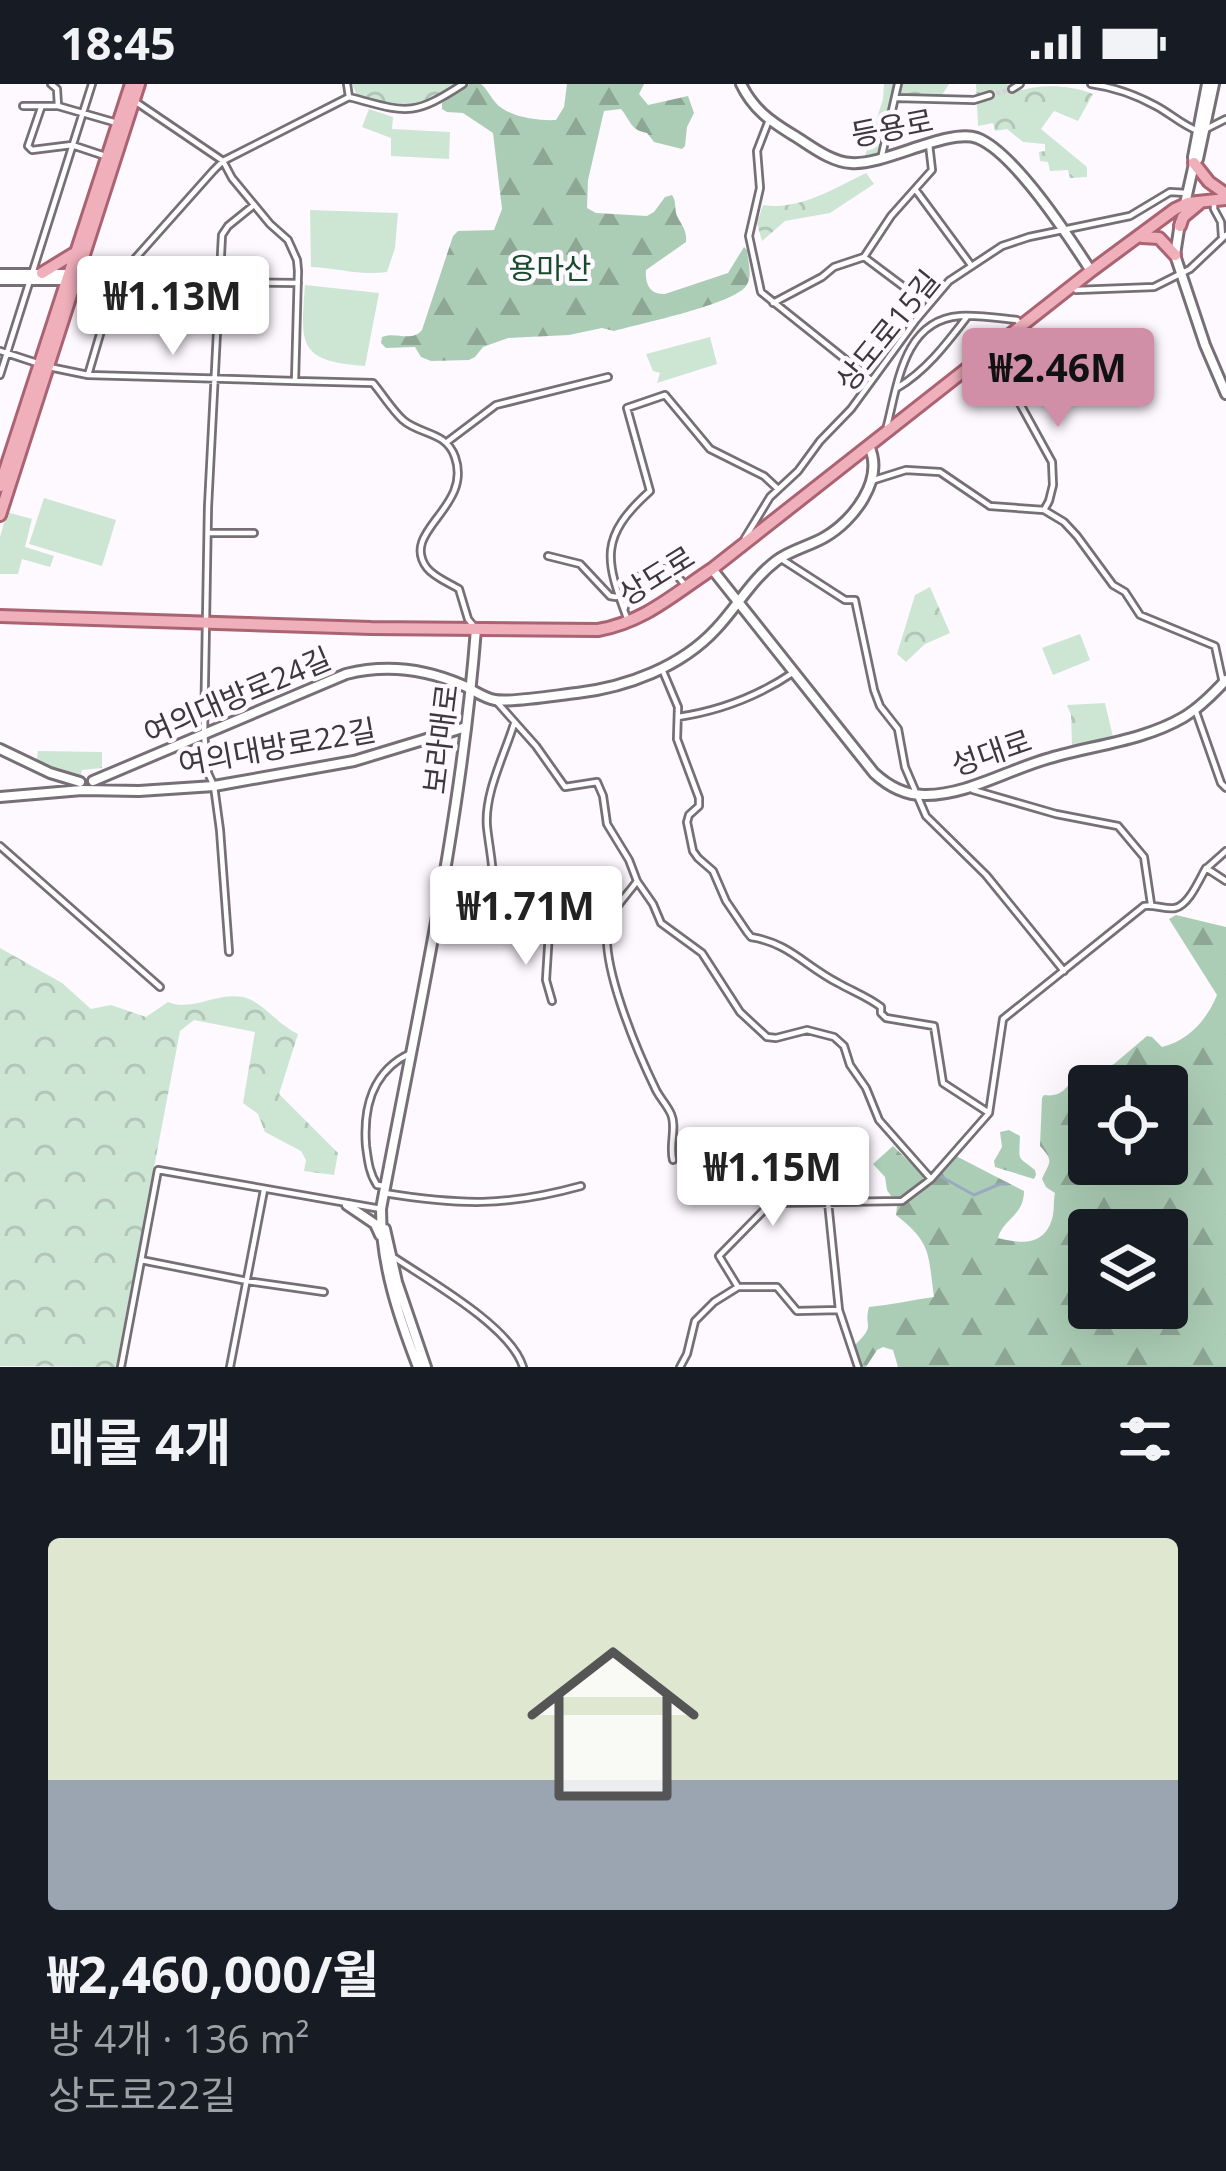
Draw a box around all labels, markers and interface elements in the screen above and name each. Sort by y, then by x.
text: 18:45 [60,12,176,73]
street label: 등용로 [847,99,937,155]
park label: 용마산 [509,247,591,288]
pin: ₩1.13M [75,256,271,358]
street label: 상도로15길 [826,261,948,399]
text: ₩1.13M [104,268,242,321]
pin: ₩2.46M [960,328,1156,430]
text: ₩2.46M [989,340,1127,393]
street label: 상도로 [610,536,702,614]
street label: 여의대방로24길 [137,637,337,753]
street label: 보라매로 [413,682,467,796]
street label: 여의대방로22길 [175,708,379,784]
street label: 성대로 [945,719,1037,785]
pin: ₩1.71M [428,866,624,968]
text: ₩1.71M [457,878,595,931]
map controls [1068,1065,1188,1329]
button: locate [1068,1065,1188,1185]
pin: ₩1.15M [675,1127,871,1229]
text: ₩1.15M [704,1139,842,1192]
button: layers [1068,1209,1188,1329]
text: 매물 4개 [48,1406,231,1476]
icon: filters [1112,1406,1178,1472]
icon: home [505,1616,721,1832]
text: ₩2,460,000/월 [48,1938,379,2008]
text: 방 4개 · 136 m² [48,2011,309,2064]
text: 상도로22길 [48,2067,236,2120]

